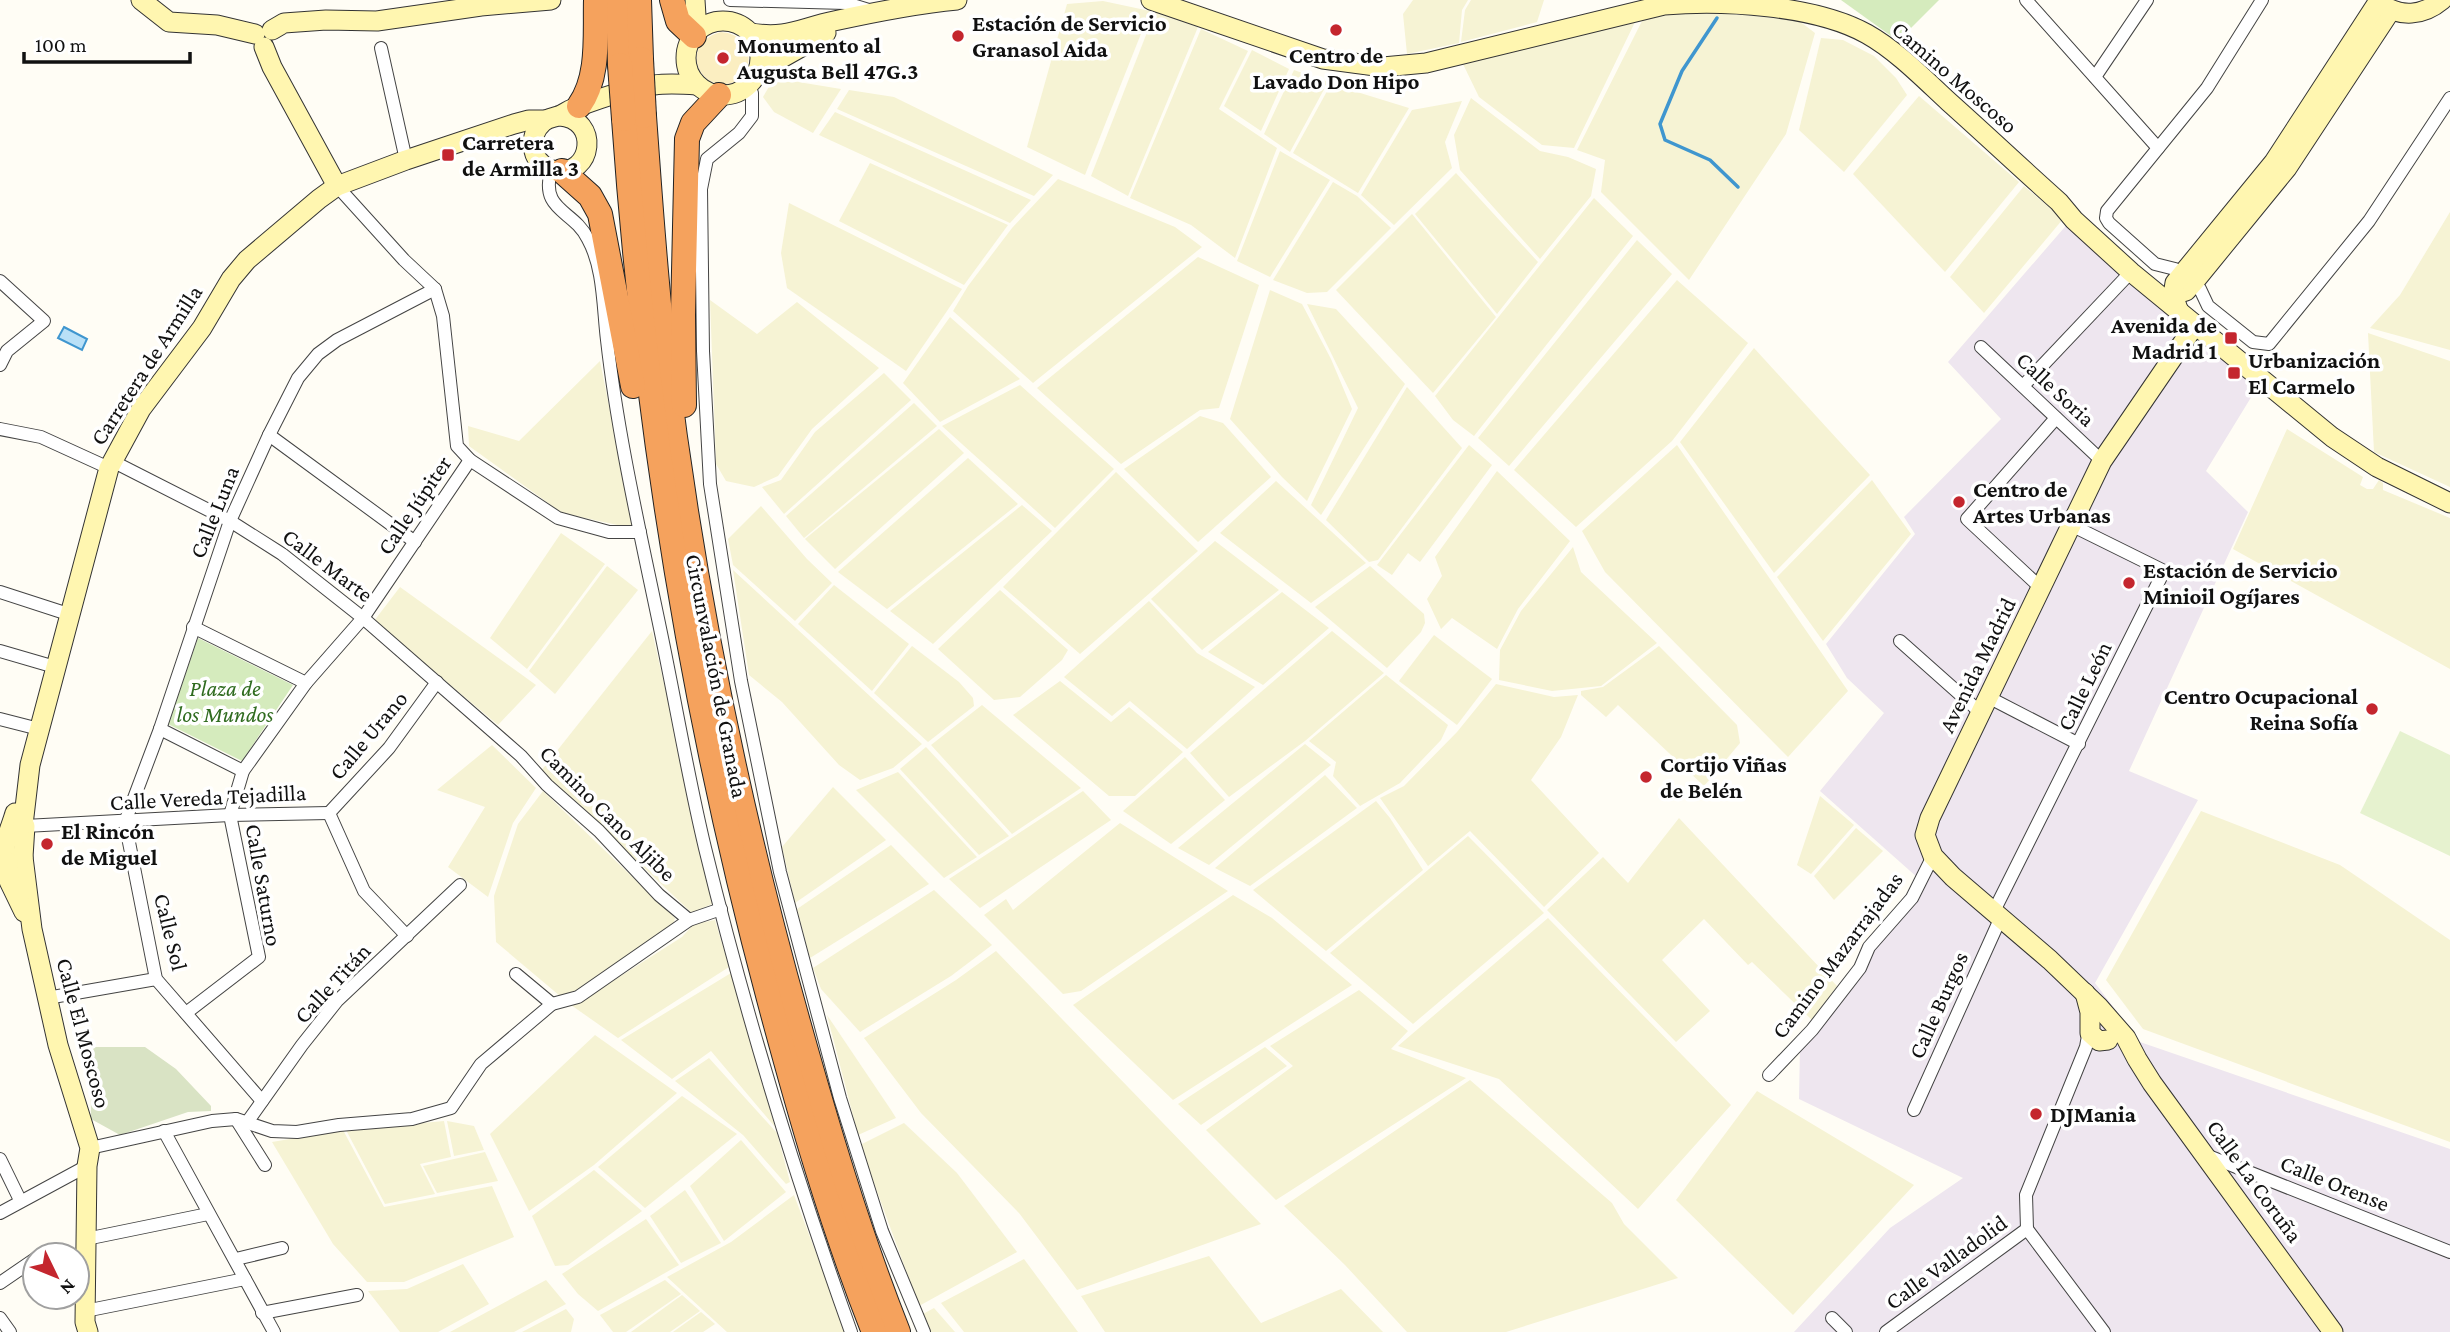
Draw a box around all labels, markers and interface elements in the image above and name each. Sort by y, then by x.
place label: Estación de Servicio Granasol Aida [972,10,1167,62]
street label: Camino Moscoso [1887,16,2023,138]
scale bar [24,21,191,65]
marker: Centro de Lavado Don Hipo [1328,22,1344,38]
marker: Estación de Servicio Granasol Aida [950,28,966,44]
place label: Monumento al Augusta Bell 47G.3 [736,32,918,84]
text: 100 m [35,33,87,57]
place label: Centro de Lavado Don Hipo [1252,42,1420,94]
marker: Monumento al Augusta Bell 47G.3 [715,50,731,66]
place label: Carretera de Armilla 3 [462,129,579,181]
marker: Carretera de Armilla 3 [440,147,456,163]
street label: Carretera de Armilla [85,280,208,450]
place label: Avenida de Madrid 1 [2110,312,2217,364]
marker: Avenida de Madrid 1 [2223,330,2239,346]
street label: Calle Soria [2011,346,2101,432]
place label: Urbanización El Carmelo [2248,347,2380,399]
marker: Urbanización El Carmelo [2226,365,2242,381]
street label: Calle Júpiter [371,451,457,559]
street label: Calle Luna [184,462,244,562]
place label: Centro de Artes Urbanas [1972,476,2111,528]
marker: Centro de Artes Urbanas [1951,494,1967,510]
street label: Calle Marte [278,523,378,607]
street label: Circunvalación de Granada [681,552,753,801]
place label: Estación de Servicio Minioil Ogíjares [2143,557,2338,609]
marker: Estación de Servicio Minioil Ogíjares [2121,575,2137,591]
street label: Avenida Madrid [1933,593,2021,737]
street label: Calle León [2051,637,2117,735]
park label: Plaza de los Mundos [177,675,274,727]
place label: Centro Ocupacional Reina Sofía [2164,683,2359,735]
street label: Calle Urano [323,685,413,785]
marker: Centro Ocupacional Reina Sofía [2364,701,2380,717]
street label: Camino Cano Aljibe [535,740,681,886]
place label: Cortijo Viñas de Belén [1660,751,1787,803]
marker: Cortijo Viñas de Belén [1638,769,1654,785]
street label: Calle Vereda Tejadilla [109,779,307,815]
place label: El Rincón de Miguel [61,818,158,870]
street label: Calle Saturno [240,822,288,948]
marker: El Rincón de Miguel [39,836,55,852]
street label: Camino Mazarrajadas [1766,867,1908,1043]
street label: Calle Sol [149,891,193,973]
street label: Calle Titán [289,938,375,1028]
street label: Calle Burgos [1903,947,1973,1063]
street label: Calle El Moscoso [51,955,117,1111]
place label: DJMania [2050,1101,2137,1127]
marker: DJMania [2028,1106,2044,1122]
street label: Calle La Coruña [2202,1115,2308,1248]
street label: Calle Orense [2277,1149,2393,1217]
street label: Calle Valladolid [1880,1209,2012,1315]
north arrow [21,1241,91,1311]
text: N [56,1275,80,1299]

